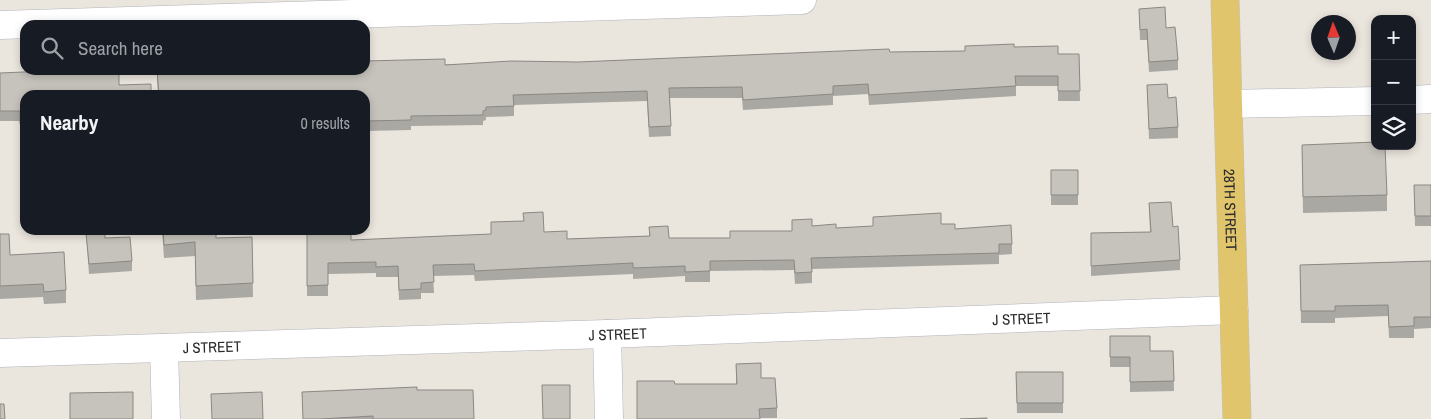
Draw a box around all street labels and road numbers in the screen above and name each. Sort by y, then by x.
street label: 28TH STREET [1219,169,1243,252]
street label: J STREET [992,307,1051,330]
street label: J STREET [588,322,648,345]
street label: J STREET [183,335,242,358]

